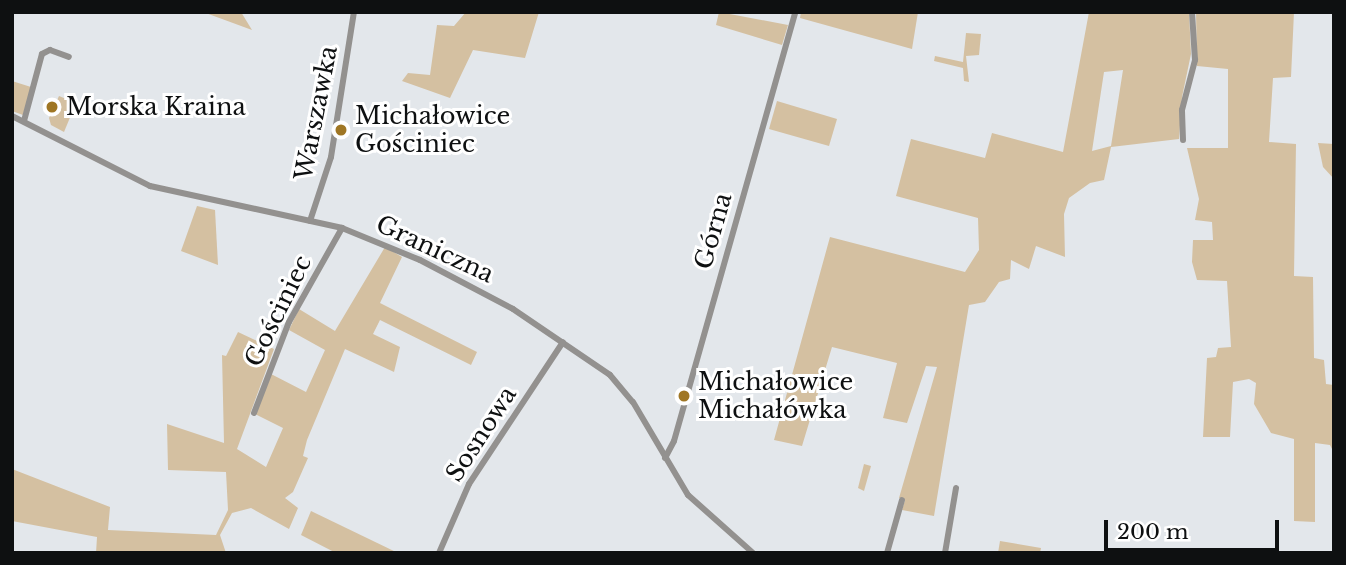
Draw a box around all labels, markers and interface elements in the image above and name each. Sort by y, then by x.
street label: Warszawka [289,43,343,183]
place label: Morska Kraina [66,93,246,121]
marker: Morska Kraina [44,99,60,115]
place label: Michałowice Gościniec [355,102,510,158]
marker: Michałowice Gościniec [333,122,349,138]
street label: Górna [688,190,738,272]
street label: Graniczna [372,209,498,289]
street label: Gościniec [239,251,317,371]
place label: Michałowice Michałówka [698,368,853,424]
street label: Sosnowa [440,381,522,487]
marker: Michałowice Michałówka [676,388,692,404]
scale bar [1108,505,1283,550]
text: 200 m [1117,519,1188,545]

